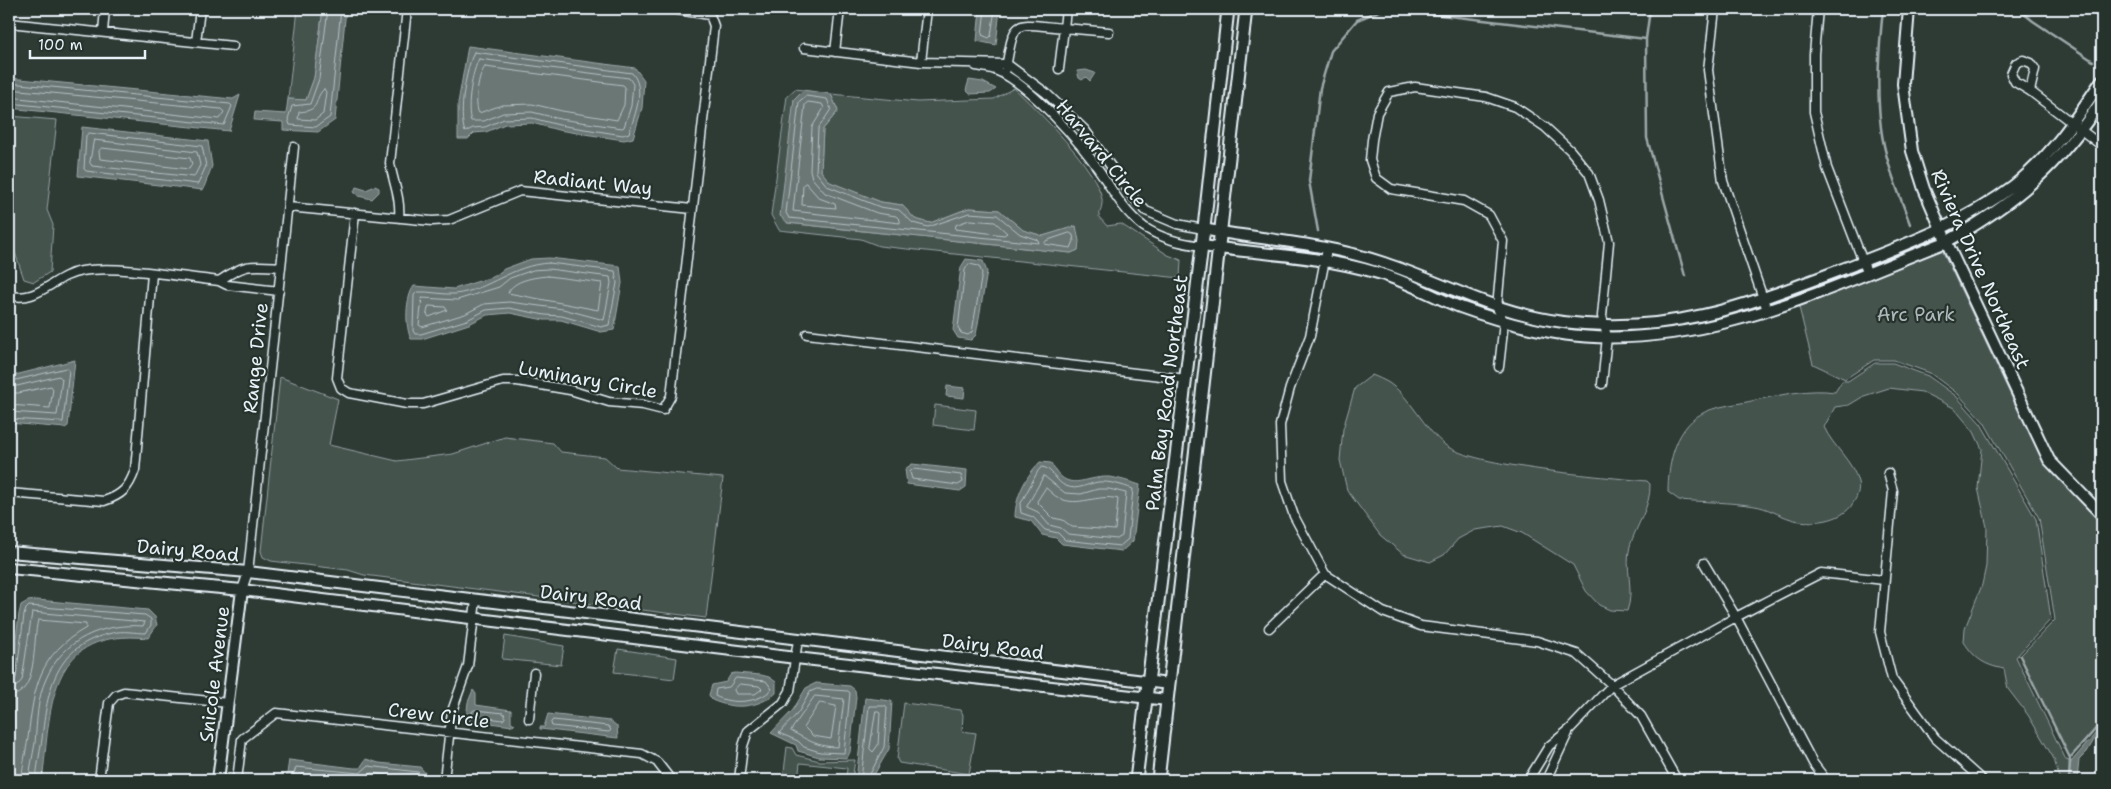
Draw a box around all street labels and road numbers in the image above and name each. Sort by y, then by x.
street label: Harvard Circle [1050,94,1153,213]
street label: Radiant Way [532,164,654,201]
street label: Riviera Drive Northeast [1925,165,2036,373]
street label: Palm Bay Road Northeast [1140,274,1193,513]
street label: Range Drive [237,301,274,415]
street label: Luminary Circle [516,355,659,404]
street label: Dairy Road [136,534,240,567]
street label: Dairy Road [539,579,643,616]
street label: Snicole Avenue [194,604,235,744]
street label: Dairy Road [941,628,1045,665]
street label: Crew Circle [387,697,491,734]

